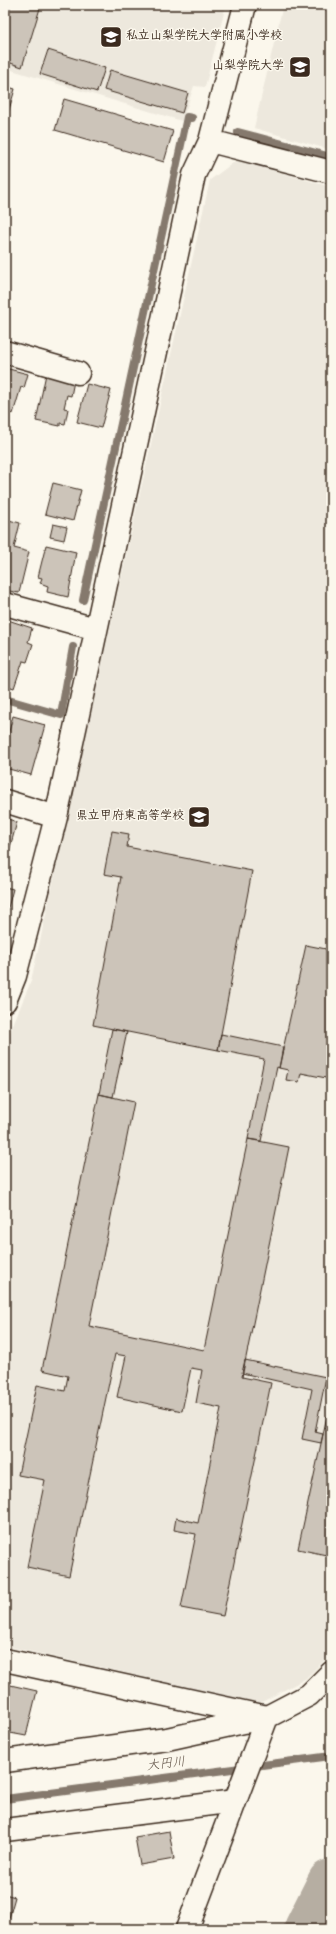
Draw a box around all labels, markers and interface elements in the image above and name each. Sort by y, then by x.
school or university icon: 私立山梨学院大学附属小学校 [98,24,124,50]
place label: 私立山梨学院大学附属小学校 [126,28,282,44]
school or university icon: 山梨学院大学 [287,54,313,80]
place label: 山梨学院大学 [212,58,284,74]
school or university icon: 県立甲府東高等学校 [186,804,212,830]
place label: 県立甲府東高等学校 [76,809,184,824]
water label: 大円川 [146,1754,186,1775]

